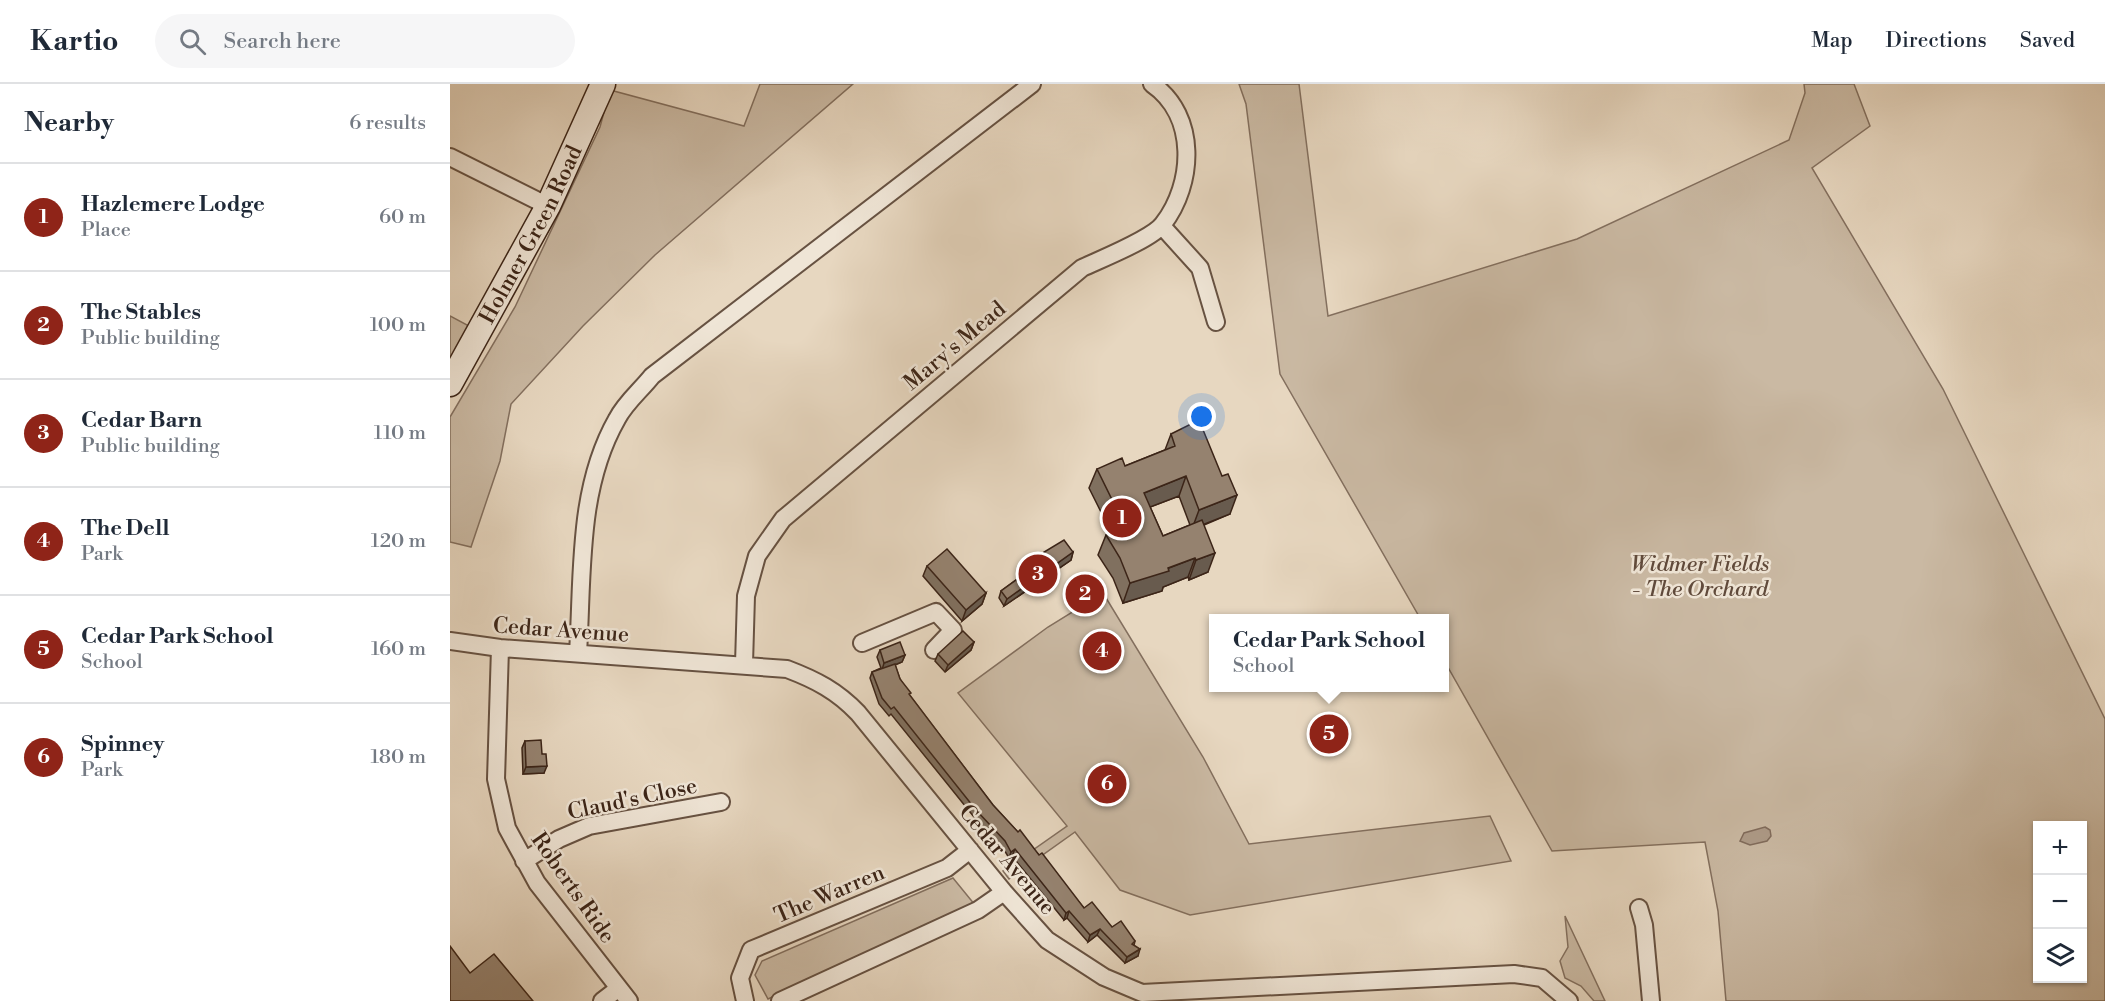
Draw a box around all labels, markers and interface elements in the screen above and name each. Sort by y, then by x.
search box [155,14,575,68]
text: Kartio [30,24,119,59]
icon: search [176,25,209,58]
text: Search here [224,28,341,55]
text: Map [1811,28,1853,54]
text: Directions [1886,28,1987,54]
text: Saved [2020,28,2075,54]
text: Nearby [24,107,114,139]
text: 6 results [349,111,426,136]
street label: Holmer Green Road [474,141,589,329]
text: Hazlemere Lodge [81,191,265,218]
text: 1 [39,205,48,230]
text: 60 m [379,205,426,230]
text: Place [81,218,131,243]
street label: Mary's Mead [898,295,1012,397]
text: The Stables [81,299,201,326]
text: 2 [37,313,50,338]
text: 100 m [370,313,426,338]
text: Public building [81,326,220,351]
your location [1187,402,1216,431]
text: Cedar Barn [81,407,202,434]
text: 3 [37,421,50,446]
text: 110 m [374,421,426,446]
text: Public building [81,434,220,459]
pin: 1 [1102,496,1142,540]
text: The Dell [81,515,169,542]
text: 4 [37,529,50,554]
text: 120 m [371,529,426,554]
text: Park [81,542,123,567]
park label: Widmer Fields - The Orchard [1631,551,1770,603]
pin: 3 [1018,552,1058,596]
pin: 2 [1066,572,1104,616]
street label: Cedar Avenue [492,612,630,649]
popup [1209,614,1449,692]
text: Cedar Park School [81,623,274,650]
text: Cedar Park School [1233,627,1425,654]
pin: 4 [1082,628,1122,674]
text: 5 [37,637,50,662]
text: 160 m [371,637,426,662]
text: School [81,650,143,675]
text: School [1233,654,1294,679]
pin: 5 [1310,712,1348,756]
text: Spinney [81,731,164,758]
text: 6 [37,745,50,770]
text: 180 m [371,745,426,770]
text: Park [81,758,123,783]
pin: 6 [1088,762,1126,806]
street label: Claud's Close [565,773,700,826]
street label: Cedar Avenue [953,799,1061,921]
map controls [2033,821,2087,983]
button: + [2033,821,2087,875]
street label: Roberts Ride [525,827,621,949]
street label: The Warren [770,859,889,930]
button: − [2033,875,2087,929]
button: layers [2033,929,2087,983]

